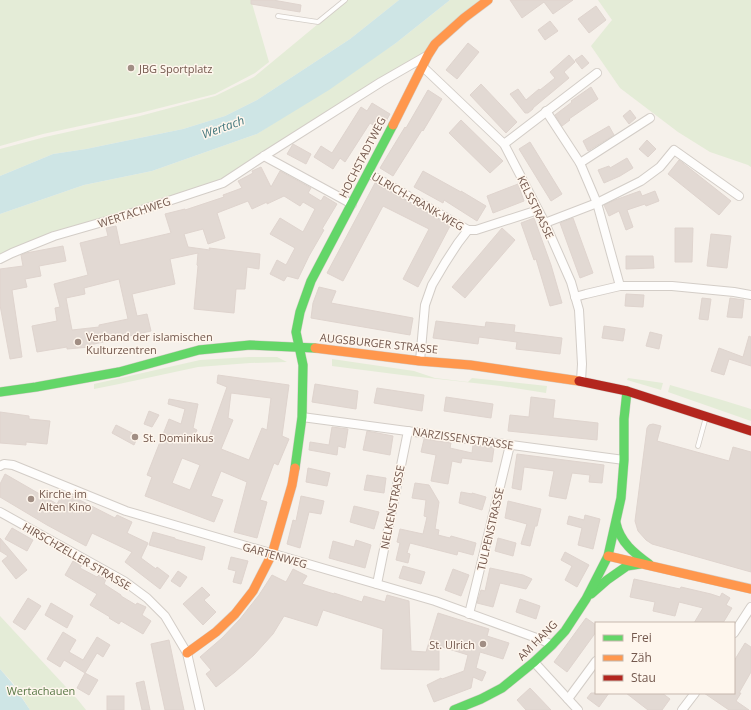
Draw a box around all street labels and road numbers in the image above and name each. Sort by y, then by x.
street label: HOCHSTADTWEG [335,114,389,200]
street label: ULRICH-FRANK-WEG [369,168,467,234]
street label: KELSSTRASSE [514,173,558,241]
street label: WERTACHWEG [96,193,172,231]
street label: AUGSBURGER STRASSE [319,329,439,357]
street label: NARZISSENSTRASSE [412,423,514,453]
street label: NELKENSTRASSE [377,464,407,550]
street label: TULPENSTRASSE [473,486,507,572]
street label: HIRSCHZELLER STRASSE [20,519,134,593]
street label: GARTENWEG [241,539,309,571]
street label: AM HANG [514,617,560,663]

